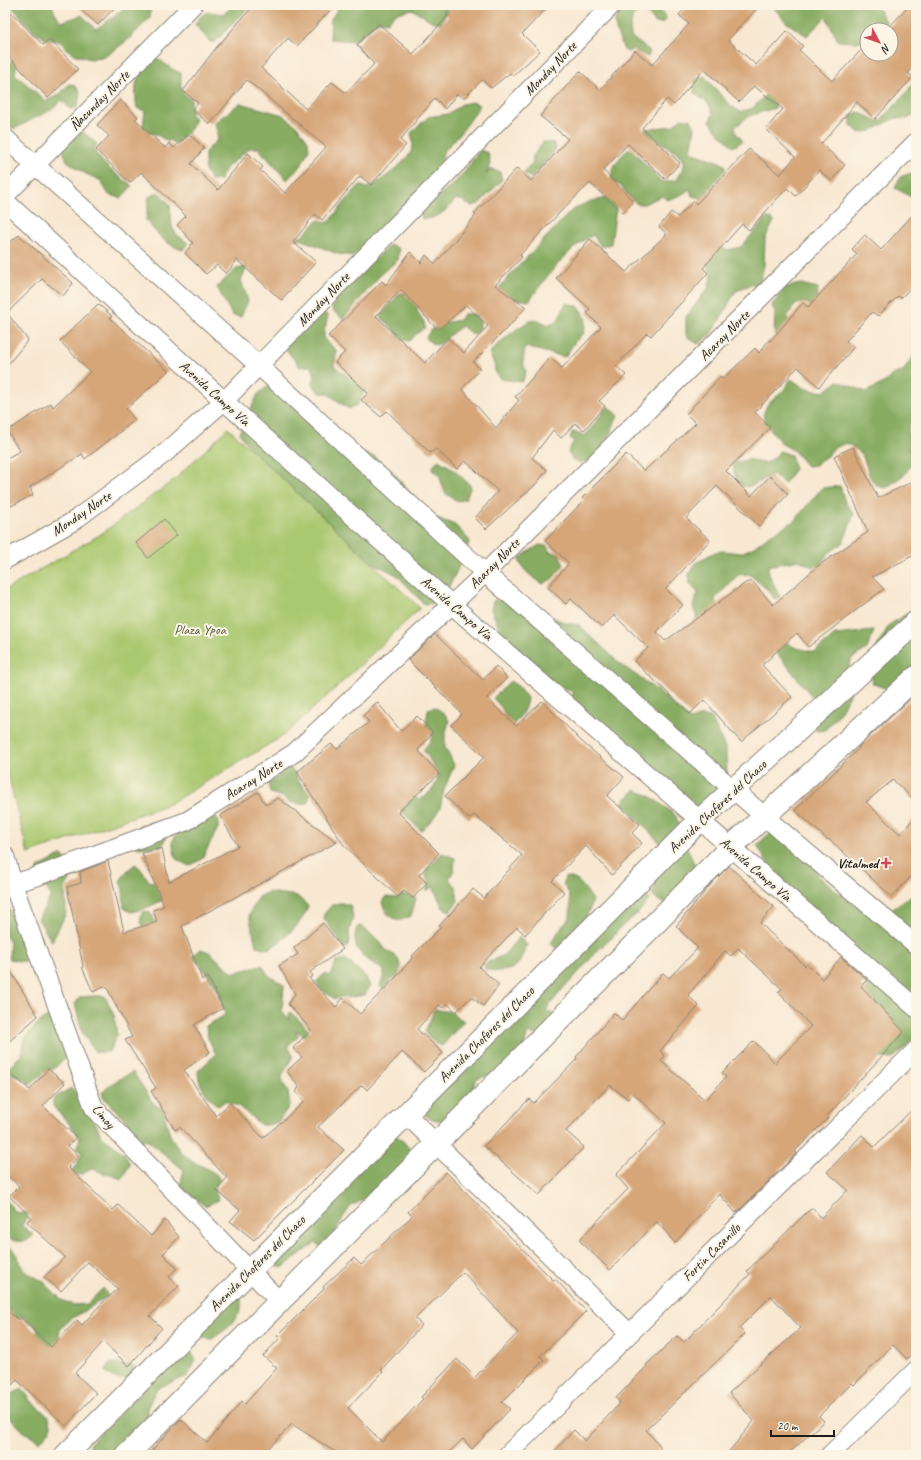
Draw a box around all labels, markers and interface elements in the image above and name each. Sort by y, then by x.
north arrow [859,22,899,62]
street label: Monday Norte [521,37,581,99]
text: N [878,41,894,57]
street label: Ñacunday Norte [66,66,134,134]
street label: Monday Norte [294,268,354,330]
street label: Acaray Norte [696,306,754,364]
street label: Avenida Campo Vía [176,357,254,430]
street label: Monday Norte [48,487,115,540]
street label: Acaray Norte [466,534,524,592]
street label: Avenida Campo Vía [417,573,497,645]
park label: Plaza Ypoa [174,621,227,638]
street label: Acaray Norte [221,754,286,804]
street label: Avenida Choferes del Chaco [665,756,771,856]
street label: Avenida Campo Vía [716,834,796,906]
place label: Vitalmed [837,855,880,872]
marker: Vitalmed [881,858,891,868]
street label: Avenida Choferes del Chaco [435,982,539,1086]
street label: Limoy [89,1101,119,1133]
street label: Avenida Choferes del Chaco [206,1211,310,1315]
street label: Fortin Casanillo [679,1219,745,1285]
scale bar [771,1412,834,1438]
text: 20 m [777,1418,799,1434]

